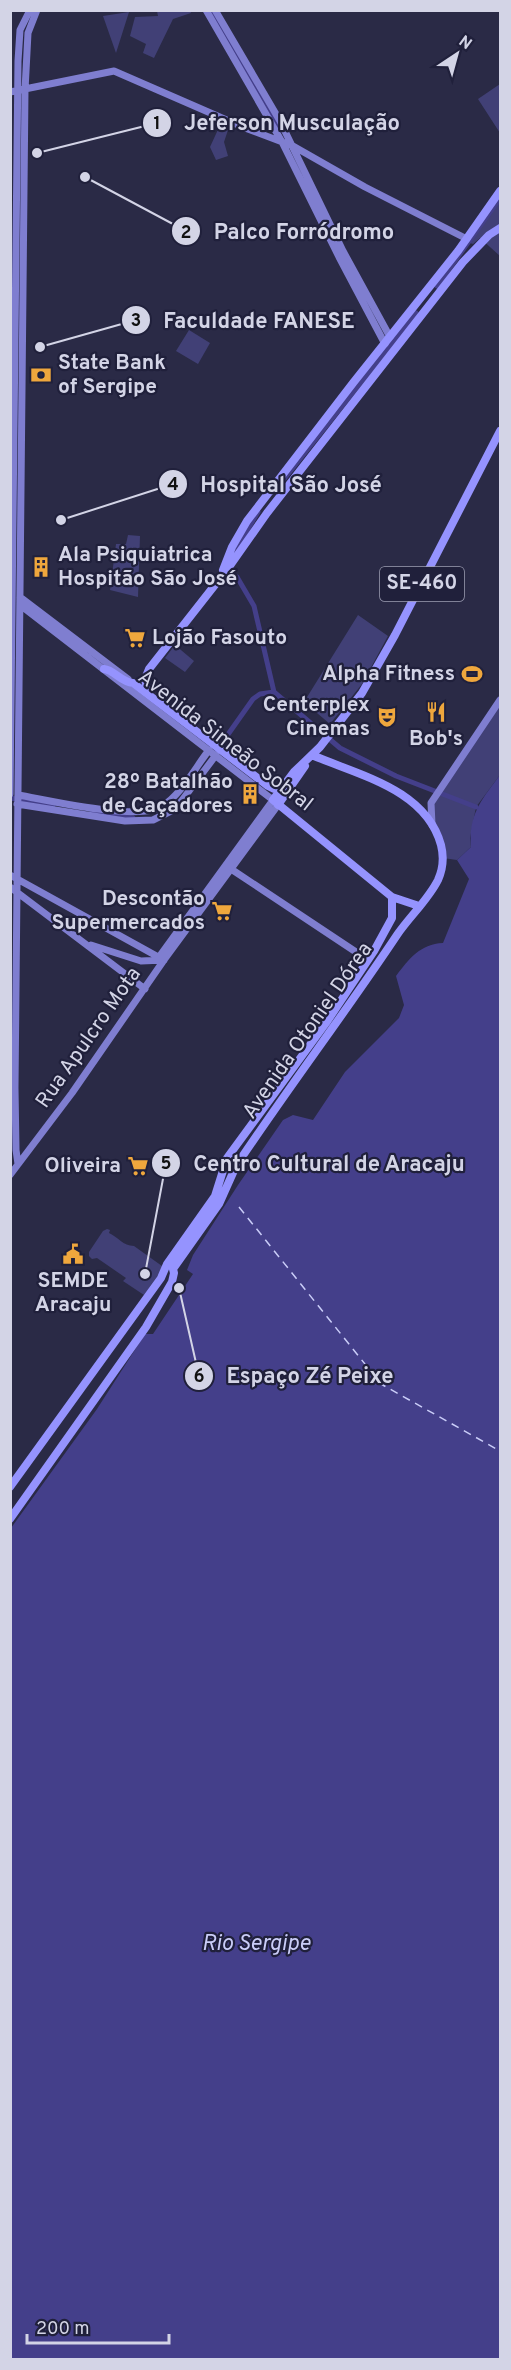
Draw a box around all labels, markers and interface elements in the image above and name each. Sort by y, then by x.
north arrow [427,24,487,84]
text: N [454,32,475,55]
callout: Jeferson Musculação [142,103,412,143]
text: Jeferson Musculação [184,111,400,138]
text: 1 [153,113,161,136]
callout: Palco Forródromo [171,211,406,251]
text: Palco Forródromo [214,220,394,247]
text: 2 [180,222,192,245]
callout: Faculdade FANESE [121,300,367,340]
text: Faculdade FANESE [163,309,355,336]
text: 3 [131,310,141,333]
place label: State Bank of Sergipe [58,350,166,401]
bank icon: State Bank of Sergipe [29,363,53,387]
callout: Hospital São José [158,464,394,504]
text: Hospital São José [200,473,382,500]
text: 4 [167,474,179,497]
place label: Ala Psiquiatrica Hospitão São José [58,542,237,593]
building icon: Ala Psiquiatrica Hospitão São José [29,555,53,579]
road number: SE-460 [380,567,464,601]
place label: Lojão Fasouto [152,625,287,652]
supermarket icon: Lojão Fasouto [123,626,147,650]
place label: Alpha Fitness [322,661,455,688]
sports icon: Alpha Fitness [460,662,484,686]
street label: Avenida Simeão Sobral [132,664,318,818]
place label: Centerplex Cinemas [263,692,370,743]
restaurant icon: Bob's [424,700,448,724]
theatre icon: Centerplex Cinemas [375,705,399,729]
place label: Bob's [409,726,463,753]
place label: 28º Batalhão de Caçadores [102,769,233,820]
building icon: 28º Batalhão de Caçadores [238,782,262,806]
place label: Descontão Supermercados [51,886,205,937]
supermarket icon: Descontão Supermercados [210,899,234,923]
street label: Avenida Otoniel Dórea [237,937,379,1125]
street label: Rua Apulcro Mota [30,962,148,1114]
callout: Centro Cultural de Aracaju [151,1143,477,1183]
text: Centro Cultural de Aracaju [193,1152,465,1179]
place label: Oliveira [44,1153,121,1180]
text: 5 [161,1153,172,1176]
supermarket icon: Oliveira [126,1154,150,1178]
public building icon: SEMDE Aracaju [61,1242,85,1266]
place label: SEMDE Aracaju [35,1268,111,1319]
callout: Espaço Zé Peixe [184,1356,406,1396]
text: Espaço Zé Peixe [226,1364,394,1391]
text: 6 [193,1366,205,1389]
water label: Rio Sergipe [202,1931,311,1958]
scale bar [27,2307,170,2345]
text: 200 m [36,2318,89,2341]

